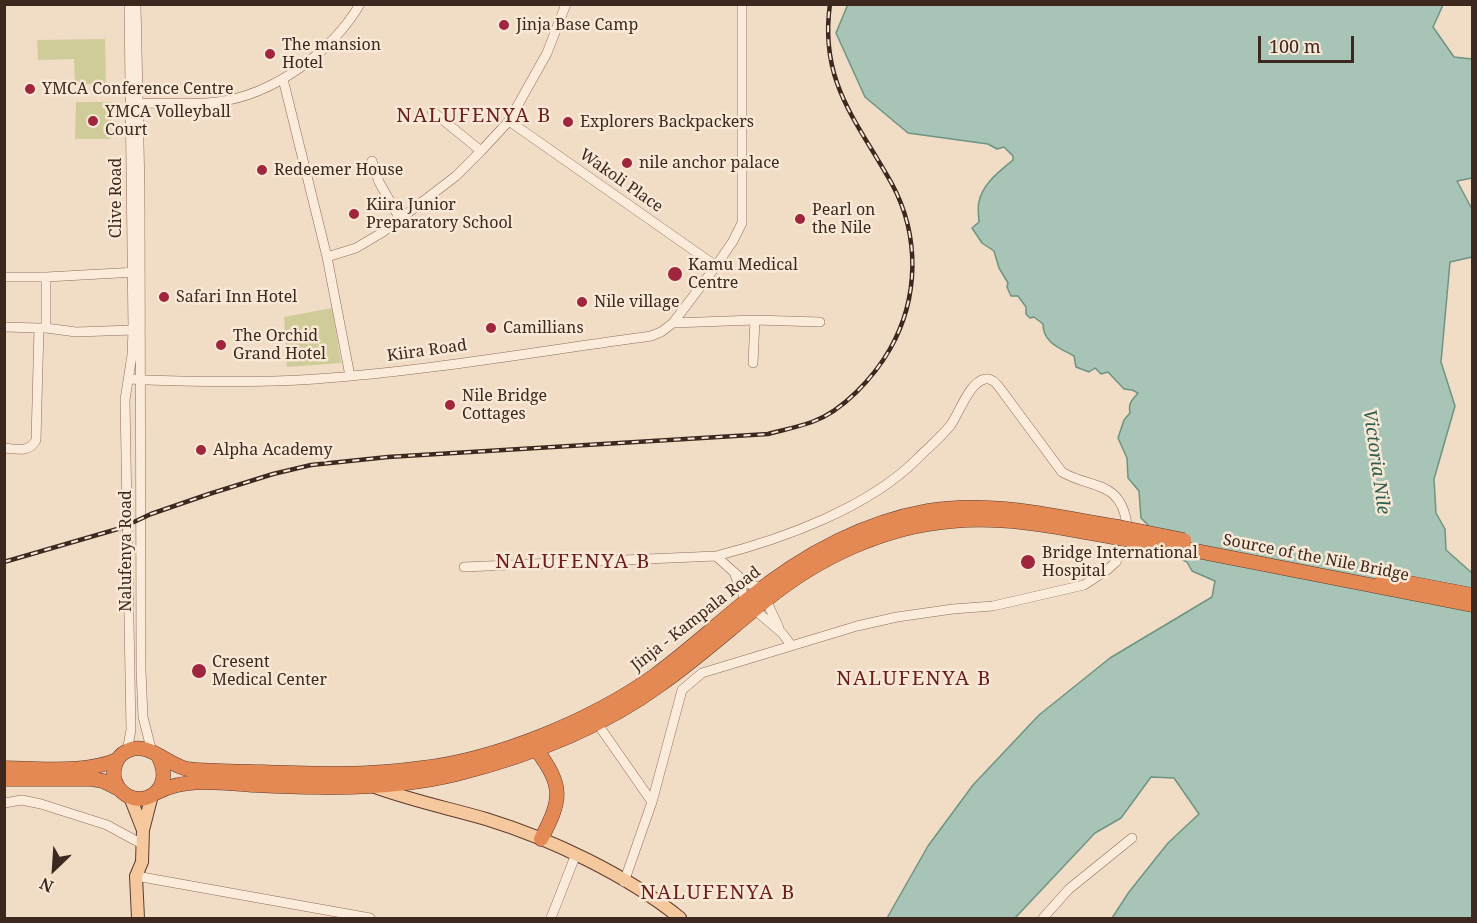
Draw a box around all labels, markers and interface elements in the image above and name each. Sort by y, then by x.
place label: Jinja Base Camp [516,15,638,35]
marker: Jinja Base Camp [497,18,511,32]
scale bar [1261,24,1357,62]
text: 100 m [1269,34,1321,58]
place label: The mansion Hotel [282,35,381,73]
marker: The mansion Hotel [263,47,277,61]
place label: YMCA Conference Centre [42,79,234,99]
marker: YMCA Conference Centre [23,82,37,96]
place label: YMCA Volleyball Court [105,102,231,140]
district label: NALUFENYA B [396,104,552,128]
place label: Explorers Backpackers [580,112,754,132]
marker: YMCA Volleyball Court [86,114,100,128]
marker: Explorers Backpackers [561,115,575,129]
street label: Wakoli Place [576,145,666,217]
place label: nile anchor palace [639,153,780,173]
marker: nile anchor palace [620,156,634,170]
street label: Clive Road [106,158,126,238]
place label: Redeemer House [274,160,403,180]
marker: Redeemer House [255,163,269,177]
place label: Kiira Junior Preparatory School [366,195,513,233]
place label: Pearl on the Nile [812,200,875,238]
marker: Kiira Junior Preparatory School [347,207,361,221]
marker: Pearl on the Nile [793,212,807,226]
place label: Kamu Medical Centre [688,255,798,293]
marker: Kamu Medical Centre [666,265,684,283]
place label: Safari Inn Hotel [176,287,297,307]
marker: Safari Inn Hotel [157,290,171,304]
place label: Nile village [594,292,679,312]
marker: Nile village [575,295,589,309]
place label: Camillians [503,318,584,338]
marker: Camillians [484,321,498,335]
place label: The Orchid Grand Hotel [233,326,326,364]
street label: Kiira Road [386,336,468,366]
marker: The Orchid Grand Hotel [214,338,228,352]
place label: Nile Bridge Cottages [462,386,547,424]
marker: Nile Bridge Cottages [443,398,457,412]
water label: Victoria Nile [1358,408,1394,516]
place label: Alpha Academy [213,440,332,460]
marker: Alpha Academy [194,443,208,457]
street label: Nalufenya Road [116,490,136,612]
street label: Source of the Nile Bridge [1221,531,1411,585]
place label: Bridge International Hospital [1042,543,1198,581]
district label: NALUFENYA B [495,550,651,574]
marker: Bridge International Hospital [1019,553,1037,571]
street label: Jinja - Kampala Road [627,562,765,676]
place label: Cresent Medical Center [212,652,327,690]
marker: Cresent Medical Center [190,662,208,680]
district label: NALUFENYA B [836,667,992,691]
north arrow [24,839,84,899]
text: N [36,873,57,898]
district label: NALUFENYA B [640,881,796,905]

